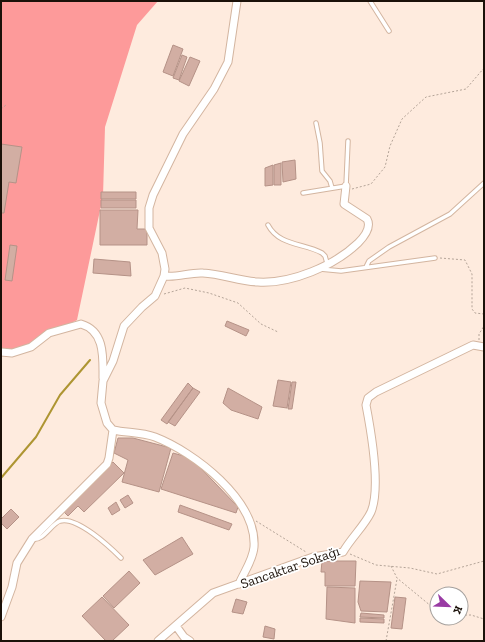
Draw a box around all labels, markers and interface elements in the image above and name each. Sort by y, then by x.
street label: Sancaktar Sokağı [238,543,342,592]
north arrow [429,586,469,626]
text: K [450,604,465,616]

